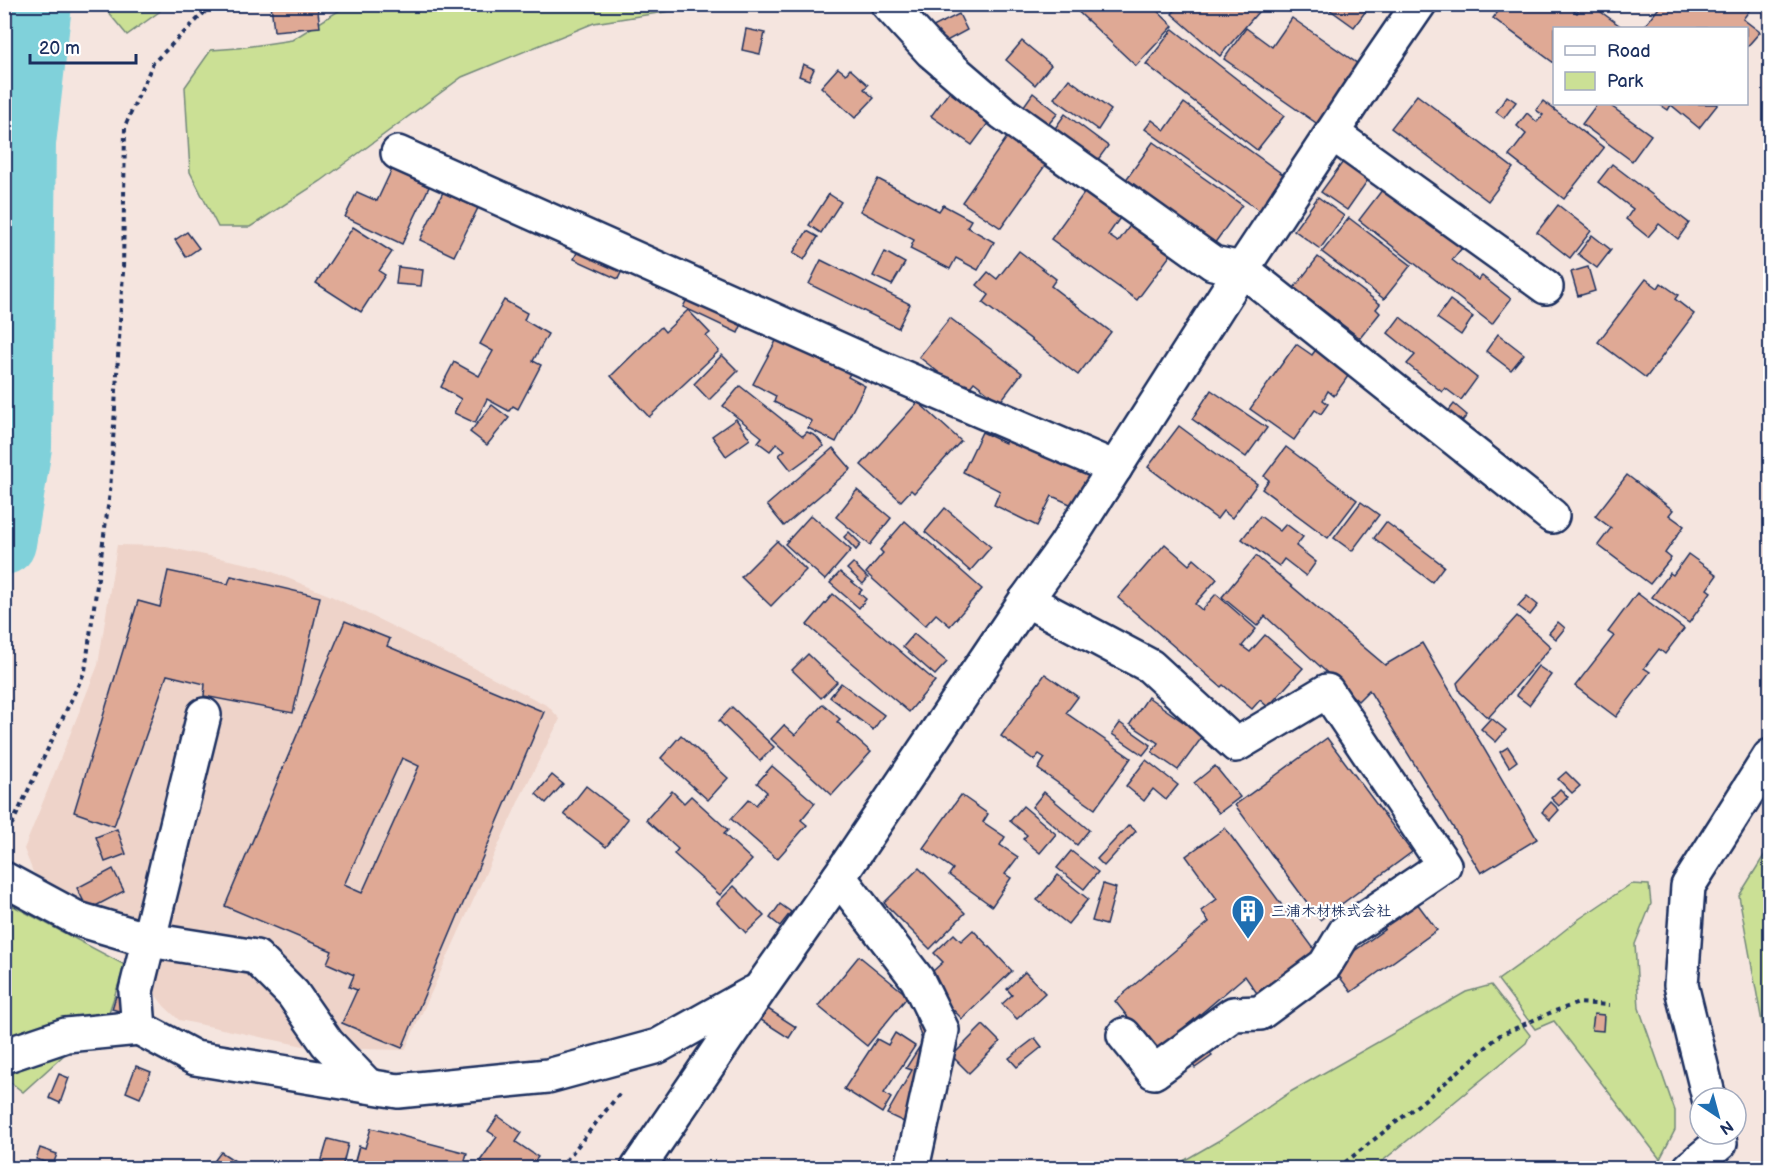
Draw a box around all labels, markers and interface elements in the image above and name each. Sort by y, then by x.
scale bar [30,27,136,65]
legend [1553,27,1748,105]
text: 20 m [39,38,80,59]
text: Road [1607,41,1651,62]
text: Park [1607,71,1643,92]
building icon: 三浦木材株式会社 [1230,893,1266,940]
place label: 三浦木材株式会社 [1271,902,1391,921]
north arrow [1688,1086,1748,1146]
text: N [1715,1116,1736,1138]

